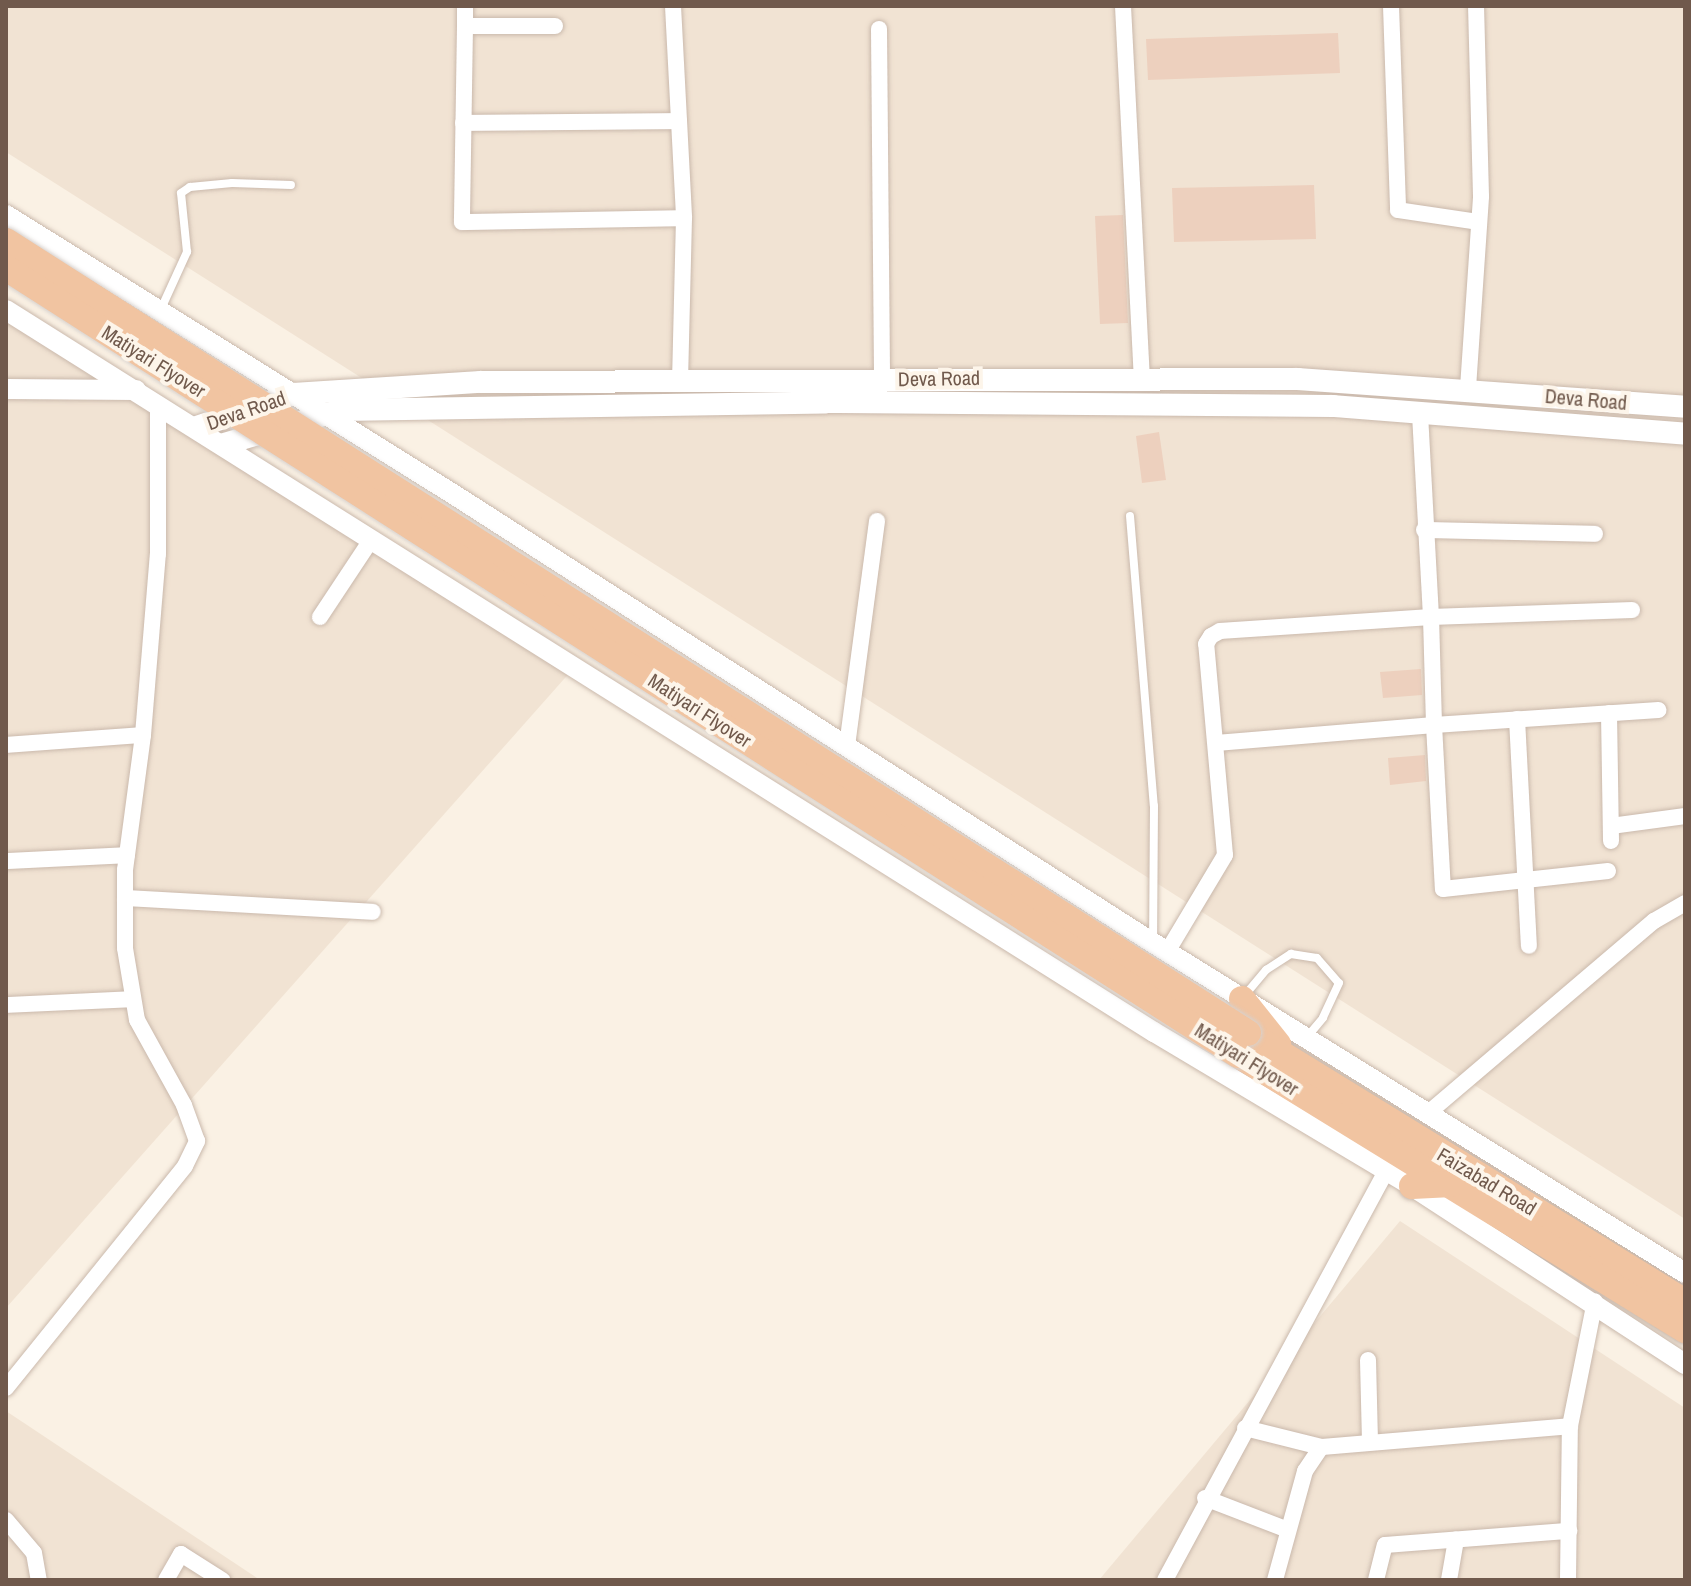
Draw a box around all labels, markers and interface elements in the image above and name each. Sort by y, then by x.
street label: Matiyari Flyover [98,320,210,402]
street label: Deva Road [898,365,980,391]
street label: Deva Road [1544,383,1628,415]
street label: Deva Road [203,385,289,435]
street label: Matiyari Flyover [644,668,756,752]
street label: Matiyari Flyover [1191,1018,1303,1100]
street label: Faizabad Road [1433,1142,1541,1220]

